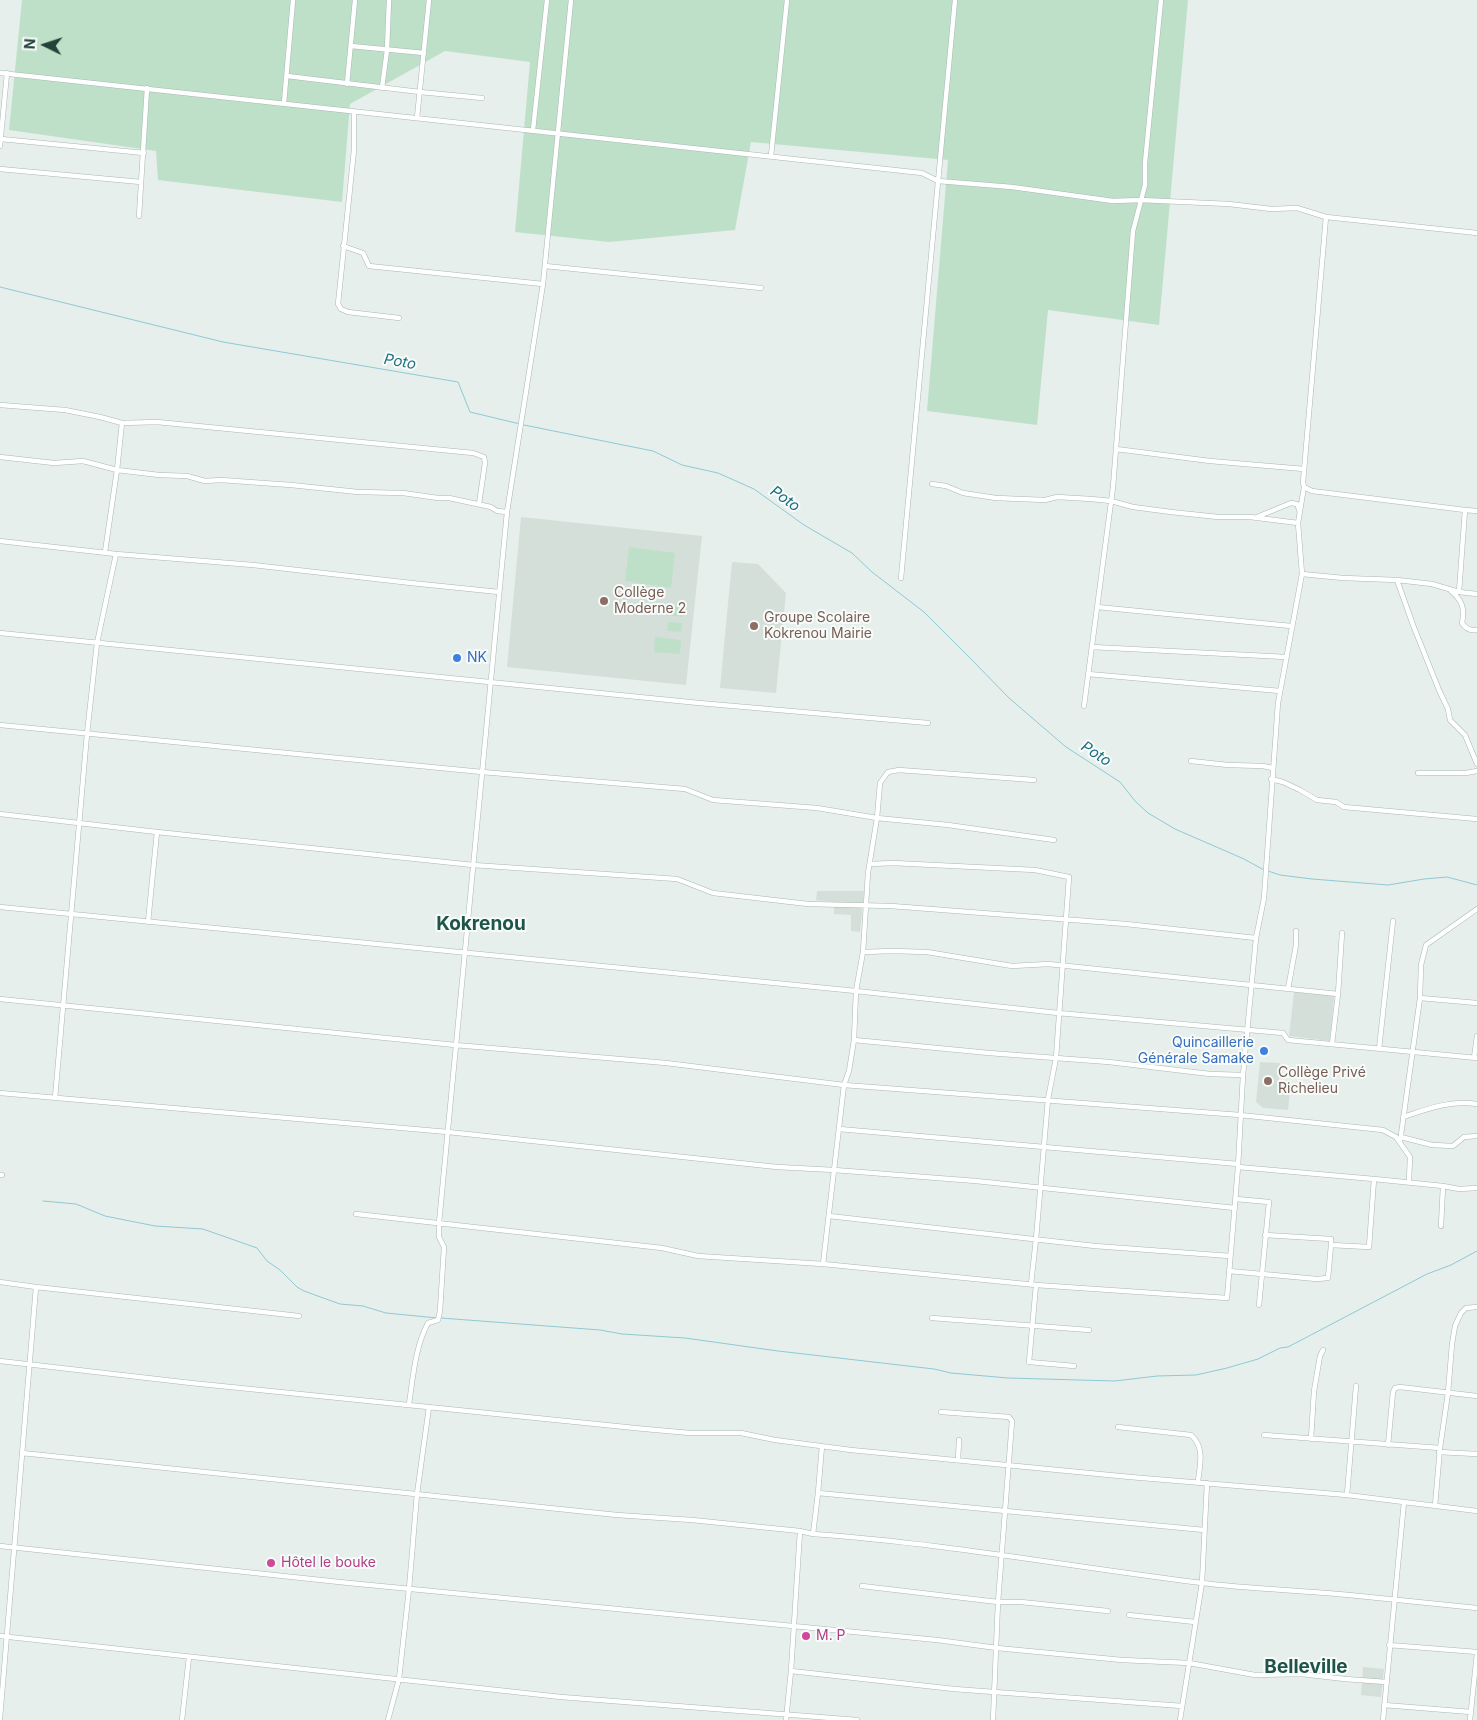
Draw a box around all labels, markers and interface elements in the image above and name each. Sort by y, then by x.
north arrow [20,20,70,70]
text: N [21,38,38,50]
water label: Poto [383,350,417,374]
water label: Poto [767,482,803,516]
place label: Collège Moderne 2 [614,585,686,618]
marker: Collège Moderne 2 [598,595,610,607]
place label: Groupe Scolaire Kokrenou Mairie [764,610,872,642]
marker: Groupe Scolaire Kokrenou Mairie [748,620,760,632]
place label: NK [467,650,487,666]
marker: NK [451,652,463,664]
water label: Poto [1078,738,1114,770]
district label: Kokrenou [436,913,526,935]
place label: Quincaillerie Générale Samake [1138,1035,1254,1068]
marker: Quincaillerie Générale Samake [1258,1045,1270,1057]
place label: Collège Privé Richelieu [1278,1065,1366,1098]
marker: Collège Privé Richelieu [1262,1075,1274,1087]
place label: Hôtel le bouke [281,1555,376,1571]
marker: Hôtel le bouke [265,1557,277,1569]
place label: M. P [816,1628,846,1644]
marker: M. P [800,1630,812,1642]
district label: Belleville [1264,1656,1348,1678]

